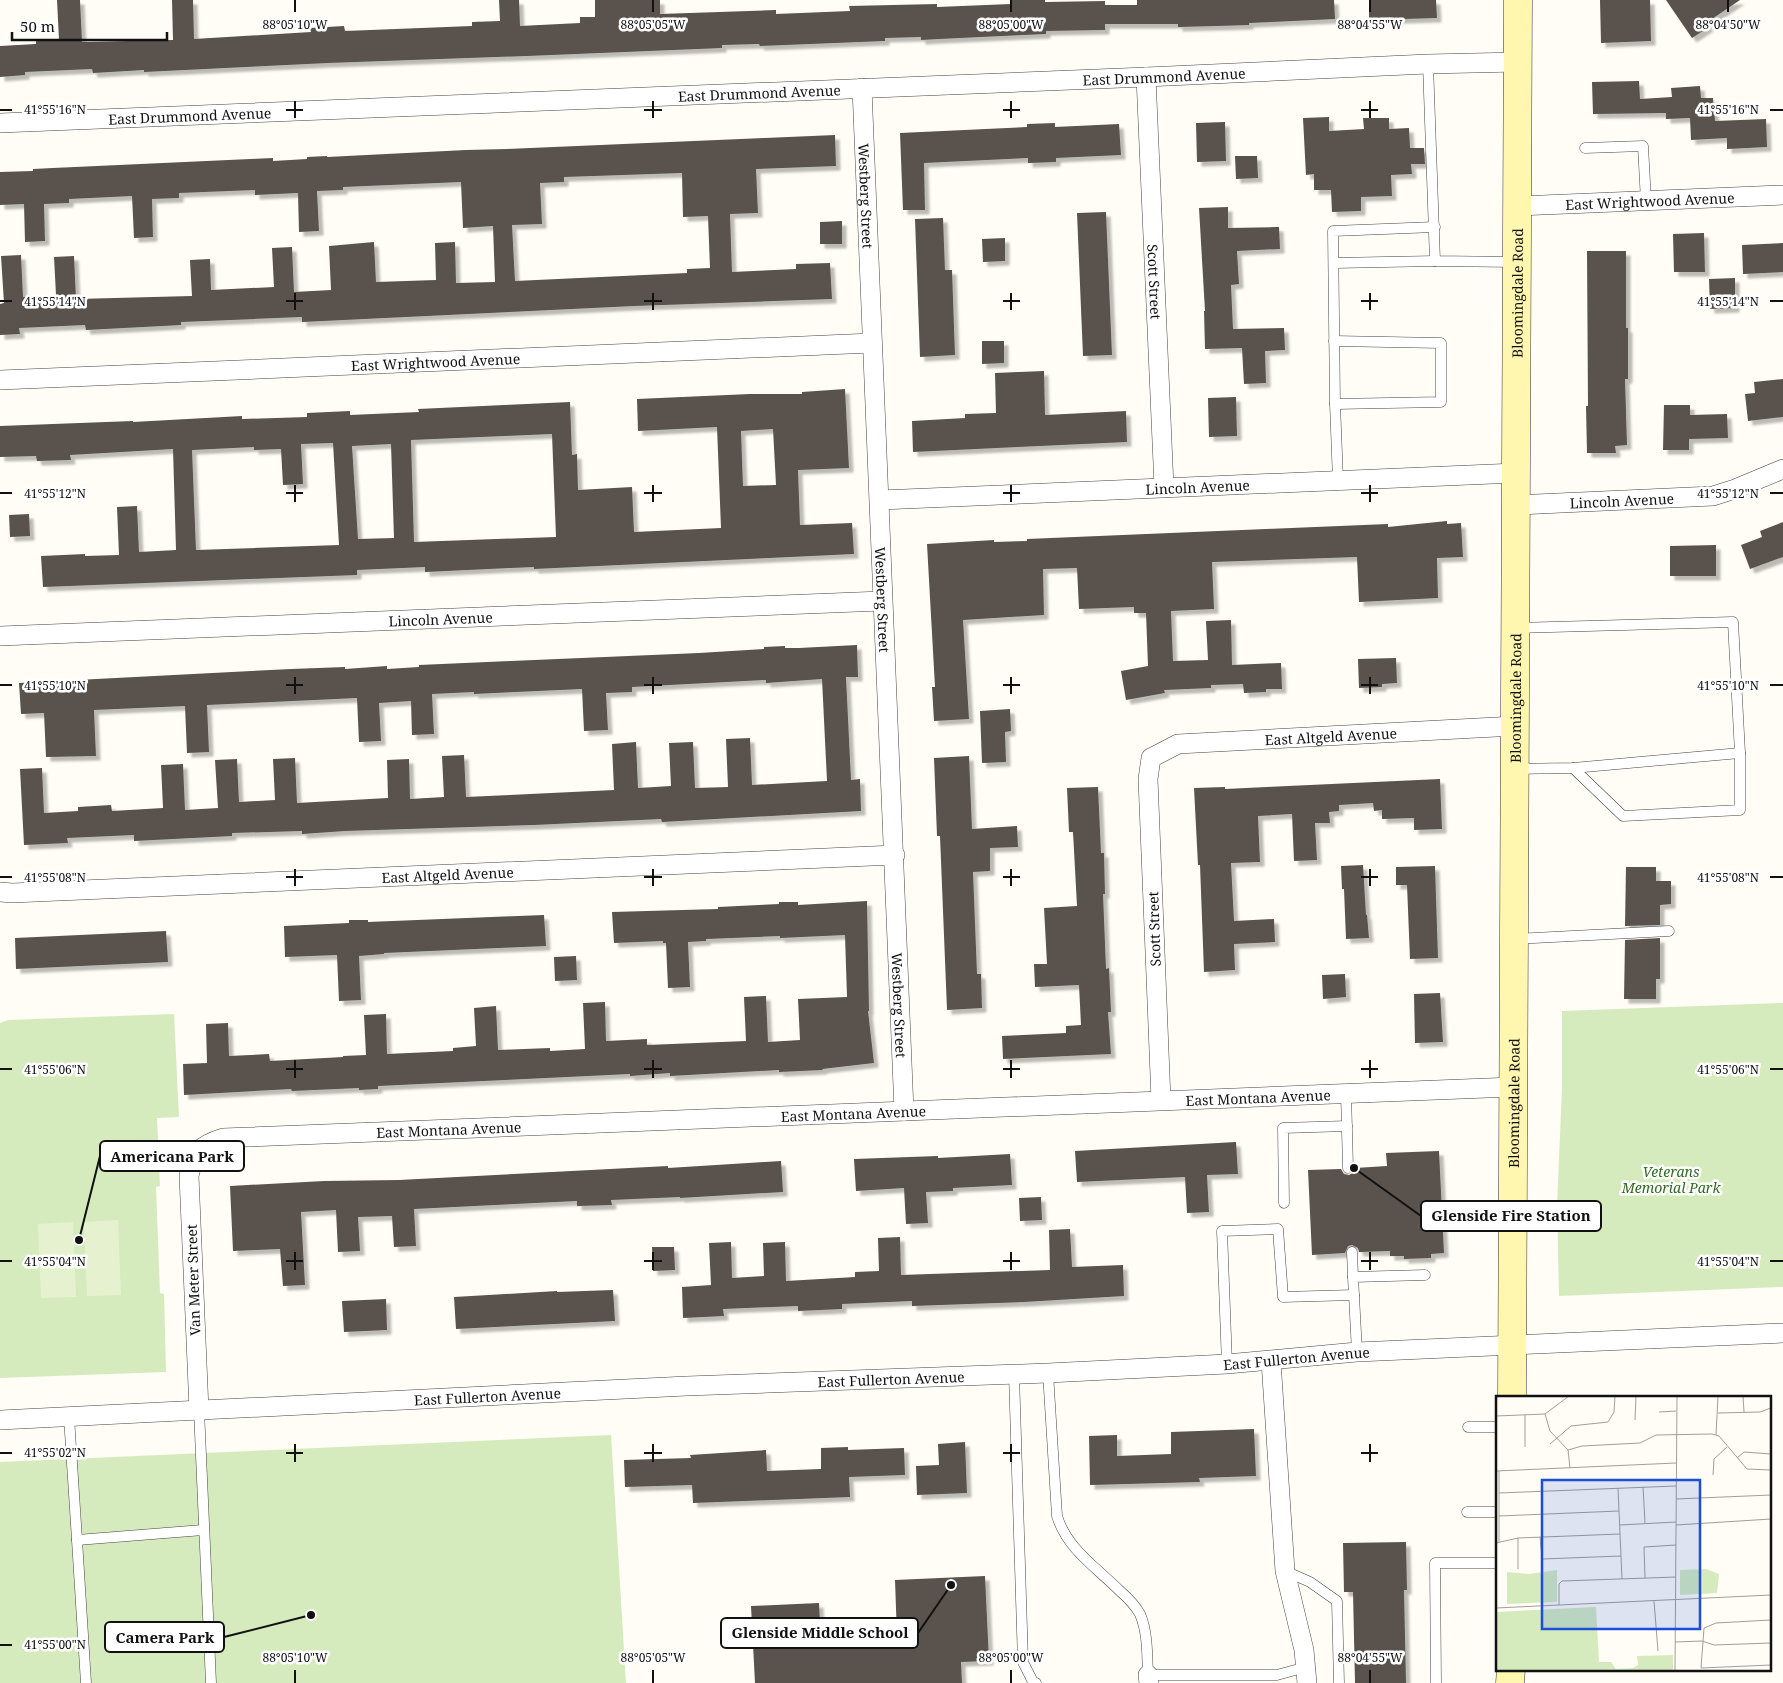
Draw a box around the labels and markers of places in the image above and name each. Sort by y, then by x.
callout: Americana Park [100,1141,244,1171]
callout: Glenside Fire Station [1421,1201,1601,1231]
callout: Glenside Middle School [721,1618,918,1648]
callout: Camera Park [105,1622,224,1652]

